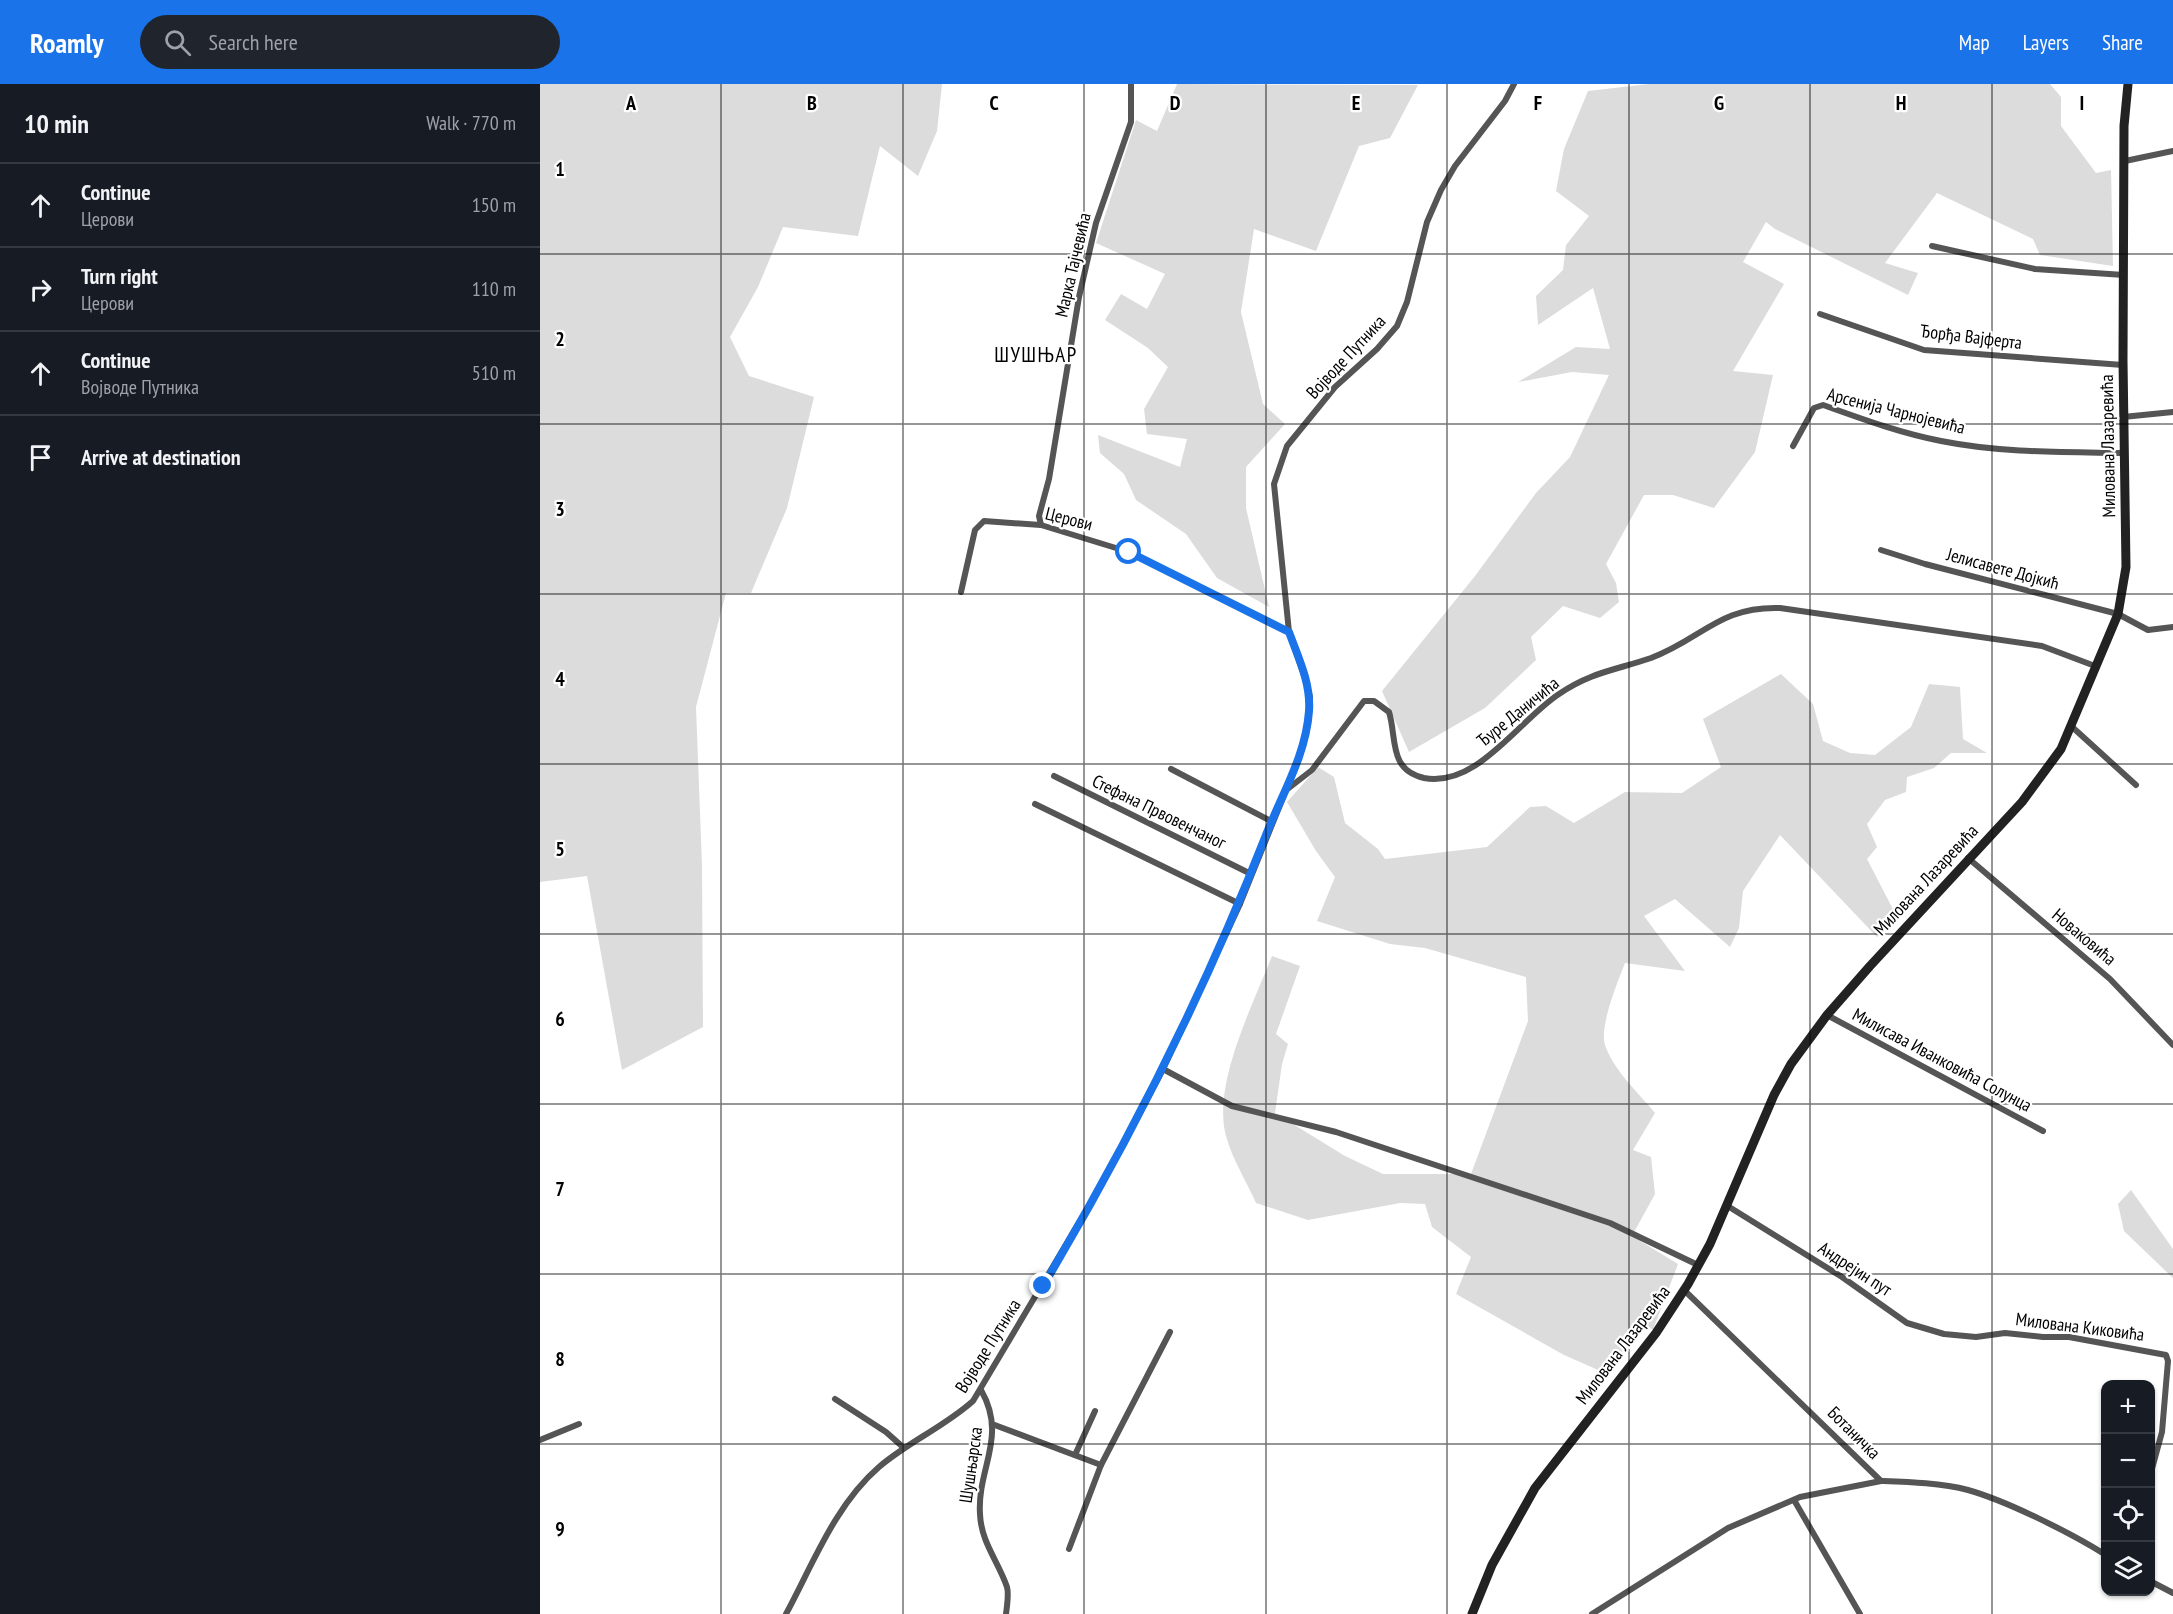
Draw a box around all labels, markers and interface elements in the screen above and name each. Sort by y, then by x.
search box [140,15,560,69]
text: Roamly [30,24,104,61]
icon: search [161,26,194,59]
text: Search here [209,28,298,56]
text: Map [1959,29,1990,56]
text: Layers [2023,29,2069,56]
text: Share [2102,29,2143,56]
text: A [625,90,637,116]
text: B [807,90,817,116]
text: C [989,90,999,116]
text: D [1170,90,1181,116]
text: E [1352,90,1360,116]
text: F [1534,90,1542,116]
text: G [1714,90,1724,116]
text: H [1896,90,1906,116]
text: I [2080,90,2084,116]
text: 10 min [24,107,89,140]
text: Walk · 770 m [426,110,516,136]
text: 1 [555,156,565,182]
text: Continue [81,178,151,206]
icon: ahead [24,189,57,222]
text: 150 m [472,192,516,218]
text: Церови [81,206,134,232]
street label: Марка Тајчевића [1049,210,1096,319]
text: Turn right [81,262,158,290]
icon: right [24,273,57,306]
text: 110 m [472,276,516,302]
text: Церови [81,290,134,316]
street label: Војводе Путника [1301,310,1390,403]
street label: Ђорђа Вајферта [1919,319,2023,354]
text: 2 [555,326,565,352]
district label: ШУШЊАР [994,341,1078,368]
text: Continue [81,346,151,374]
icon: ahead [24,357,57,390]
text: 510 m [472,360,516,386]
text: Војводе Путника [81,374,199,400]
street label: Милована Лазаревића [2095,374,2120,518]
street label: Арсенија Чарнојевића [1825,382,1968,439]
icon: arrive [24,441,57,474]
text: Arrive at destination [81,443,241,471]
text: 3 [555,496,565,522]
street label: Церови [1043,502,1095,535]
route start [1115,538,1141,564]
street label: Јелисавете Дојкић [1943,542,2062,595]
text: 4 [555,666,565,692]
street label: Ђуре Даничића [1472,672,1563,752]
street label: Стефана Првовенчаног [1088,769,1231,854]
street label: Милована Лазаревића [1868,819,1983,940]
text: 5 [555,836,565,862]
street label: Новаковића [2048,903,2121,970]
street label: Милисава Иванковића Солунца [1849,1002,2036,1117]
text: 6 [555,1006,565,1032]
text: 7 [555,1176,565,1202]
street label: Андрејин пут [1814,1236,1897,1301]
route end [1029,1272,1055,1298]
street label: Милована Лазаревића [1570,1281,1675,1409]
street label: Војводе Путника [950,1295,1025,1397]
street label: Милована Киковића [2014,1307,2146,1346]
text: 8 [555,1346,565,1372]
map controls [2101,1380,2155,1596]
button: + [2101,1380,2155,1434]
street label: Ботаничка [1823,1401,1886,1464]
street label: Шушњарска [954,1425,987,1505]
button: − [2101,1434,2155,1488]
button: locate [2101,1488,2155,1542]
text: 9 [555,1516,565,1542]
button: layers [2101,1542,2155,1596]

